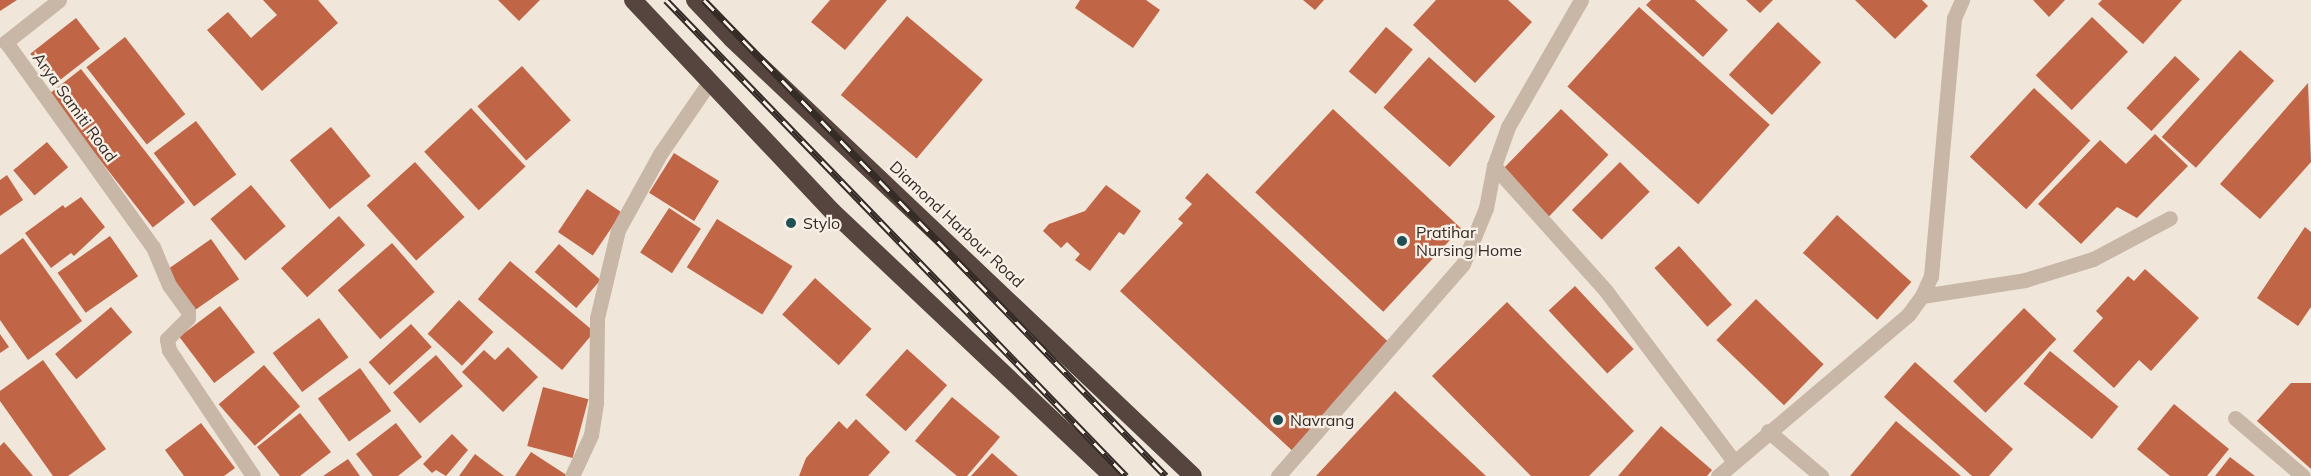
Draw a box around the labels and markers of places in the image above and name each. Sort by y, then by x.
place label: Stylo [803,213,840,233]
marker: Stylo [784,216,798,230]
place label: Pratihar Nursing Home [1416,222,1522,260]
marker: Pratihar Nursing Home [1393,232,1411,250]
place label: Navrang [1290,410,1354,430]
marker: Navrang [1271,413,1285,427]

